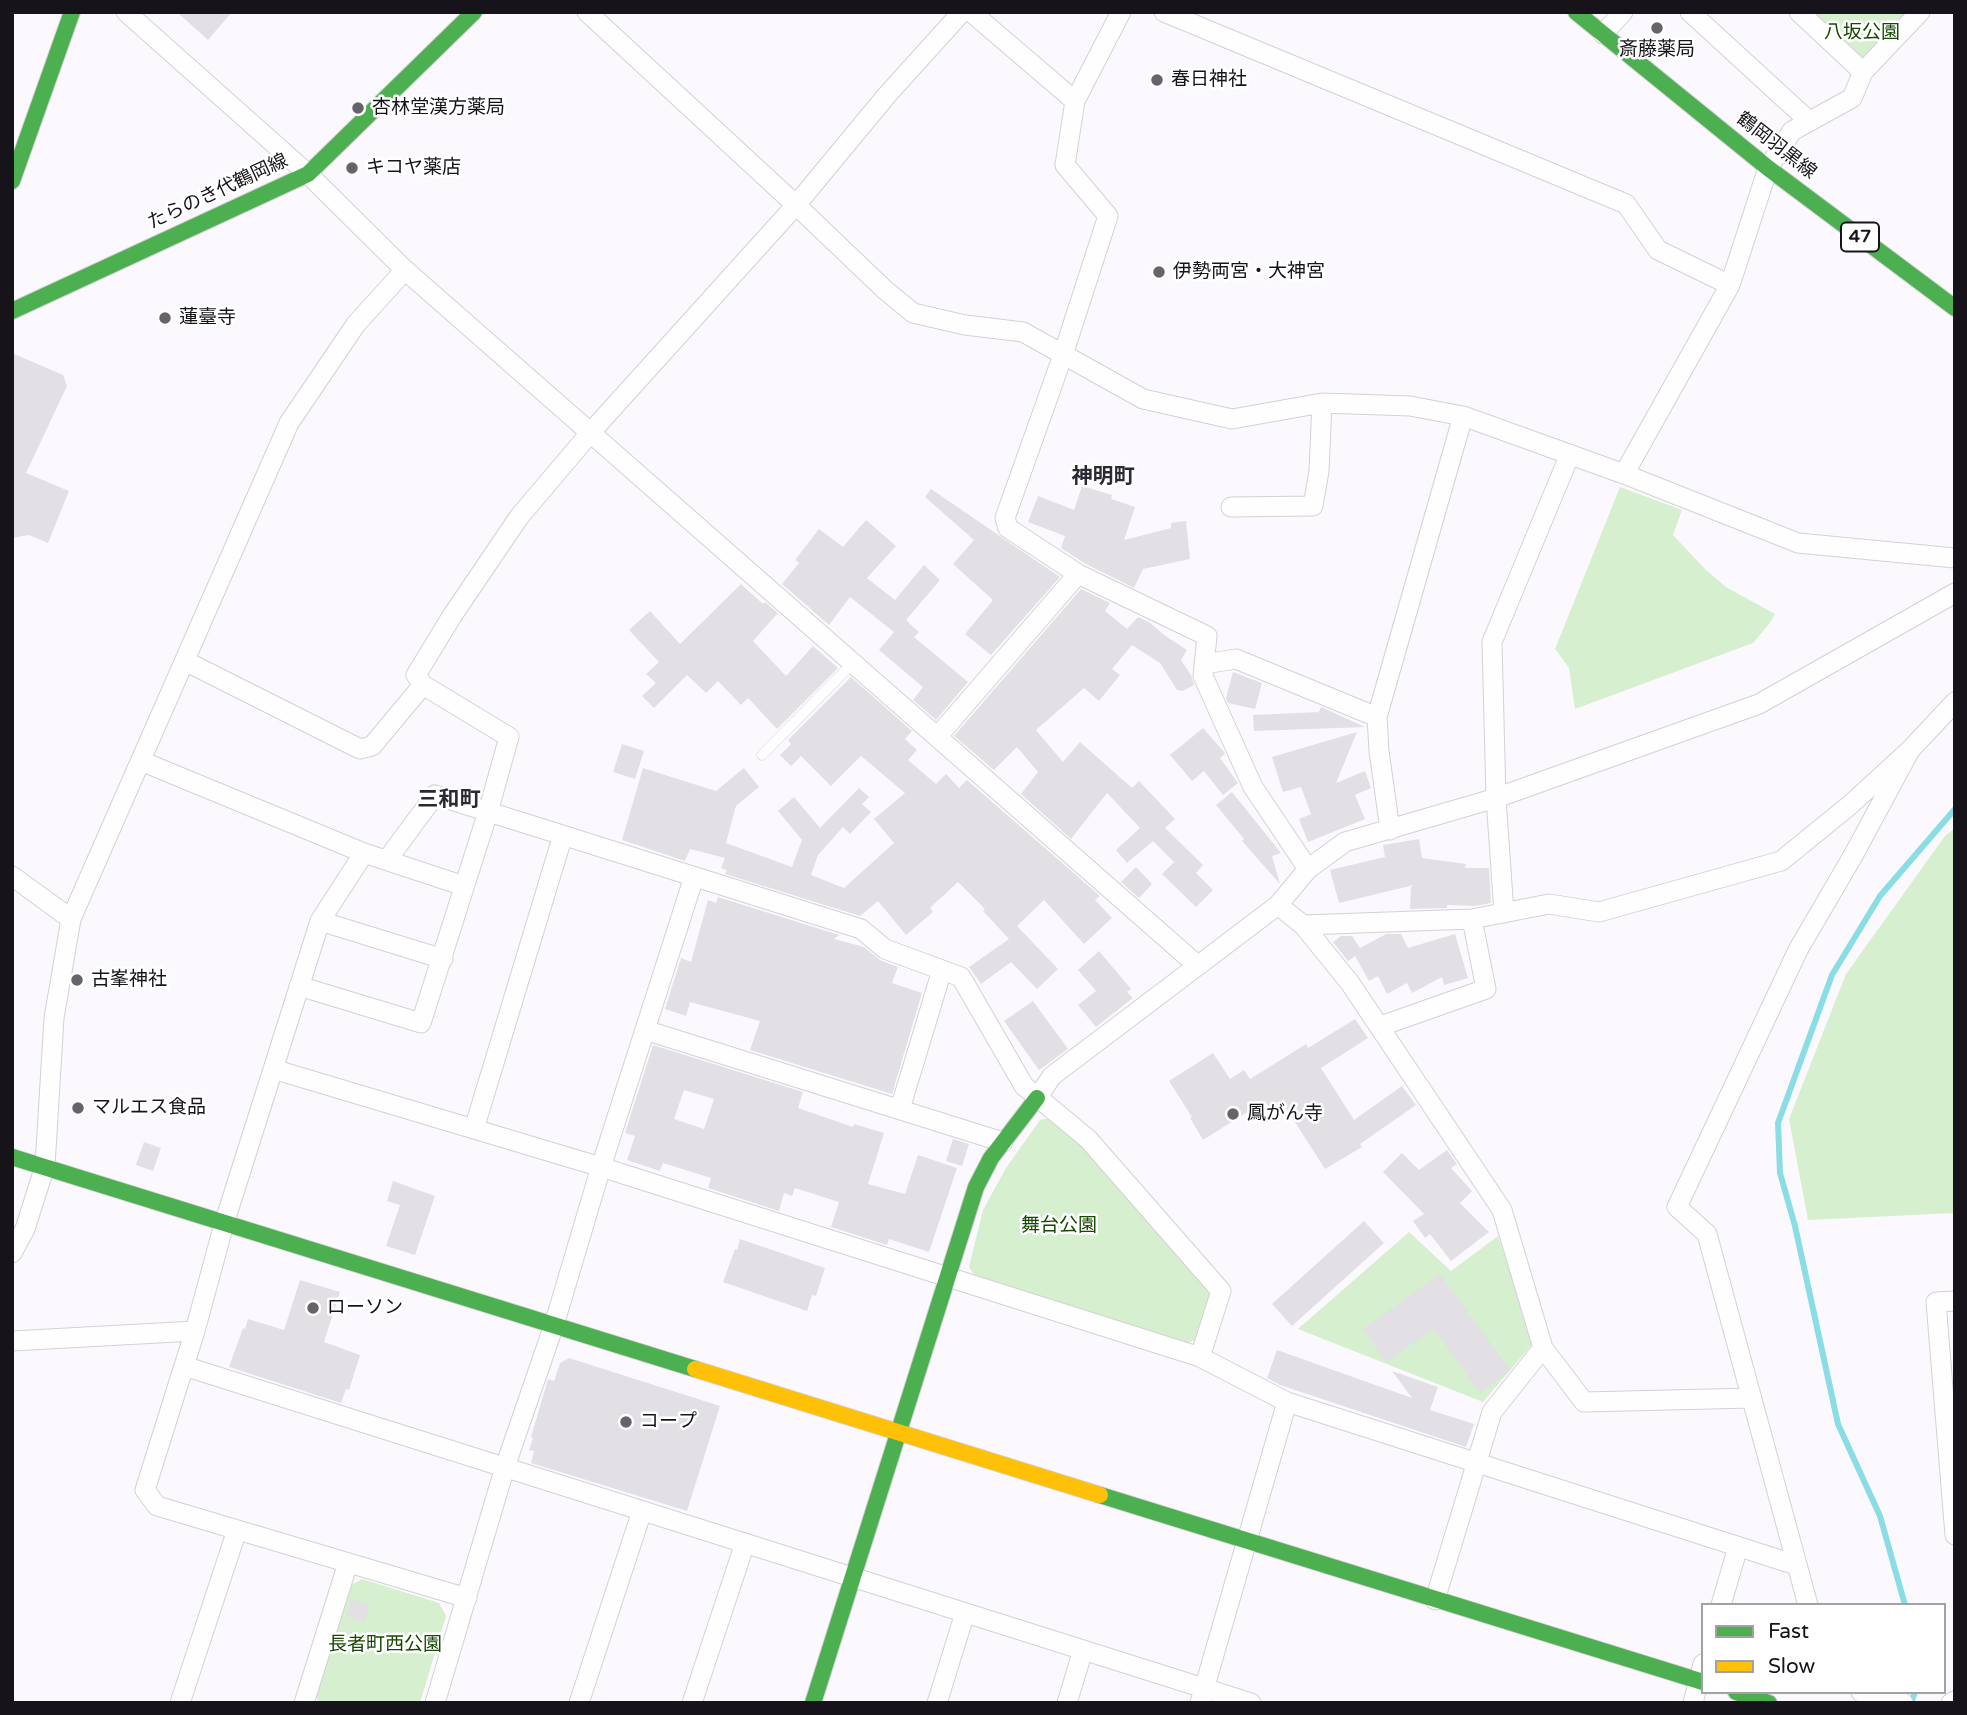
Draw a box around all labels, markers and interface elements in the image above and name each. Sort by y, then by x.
marker: 斎藤薬局 [1649,20,1665,36]
park label: 八坂公園 [1824,22,1900,44]
place label: 斎藤薬局 [1619,39,1695,61]
place label: 春日神社 [1171,69,1247,91]
marker: 春日神社 [1149,72,1165,88]
place label: 杏林堂漢方薬局 [372,97,505,119]
marker: 杏林堂漢方薬局 [350,100,366,116]
street label: 鶴岡羽黒線 [1732,108,1820,184]
street label: たらのき代鶴岡線 [144,150,292,234]
place label: キコヤ薬店 [366,157,461,179]
marker: キコヤ薬店 [344,160,360,176]
road number: 47 [1841,222,1879,251]
place label: 伊勢両宮・大神宮 [1173,261,1325,283]
marker: 伊勢両宮・大神宮 [1151,264,1167,280]
place label: 蓮臺寺 [179,307,236,329]
marker: 蓮臺寺 [157,310,173,326]
district label: 神明町 [1072,464,1134,490]
district label: 三和町 [418,787,480,813]
place label: 古峯神社 [91,969,167,991]
marker: 古峯神社 [69,972,85,988]
place label: マルエス食品 [92,1097,206,1119]
marker: マルエス食品 [70,1100,86,1116]
place label: 鳳がん寺 [1247,1103,1323,1125]
marker: 鳳がん寺 [1225,1106,1241,1122]
park label: 舞台公園 [1021,1215,1097,1237]
place label: ローソン [327,1297,403,1319]
marker: ローソン [305,1300,321,1316]
place label: コープ [640,1411,697,1433]
marker: コープ [618,1414,634,1430]
legend [1701,1603,1946,1694]
text: Fast [1768,1619,1809,1644]
park label: 長者町西公園 [328,1634,442,1656]
text: Slow [1768,1654,1815,1679]

